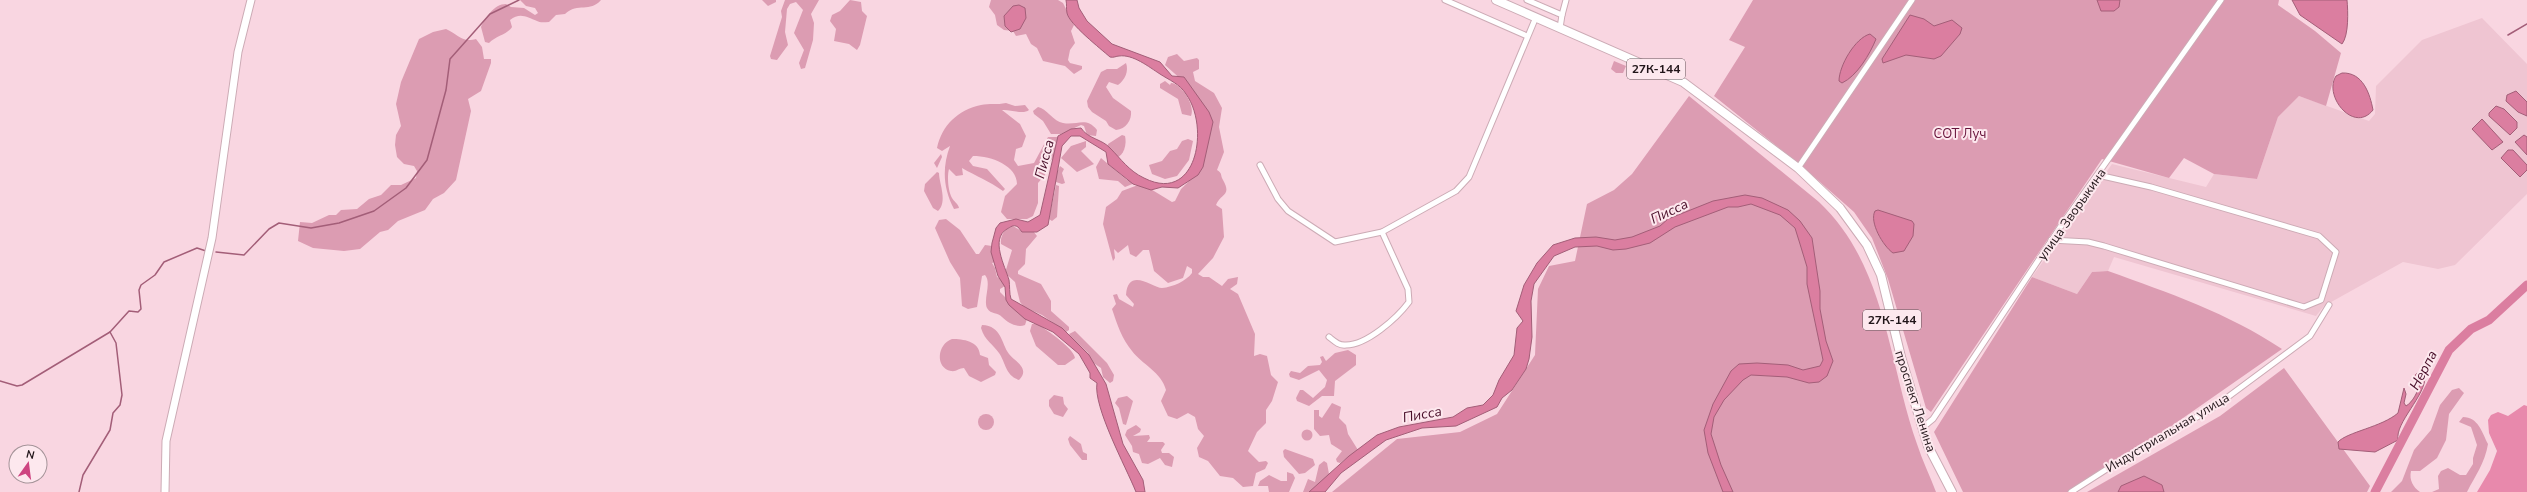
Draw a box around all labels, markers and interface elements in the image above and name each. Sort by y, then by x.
road number: 27К-144 [1627,59,1685,79]
park label: СОТ Луч [1934,125,1986,143]
water label: Писса [1030,138,1059,181]
street label: улица Зворыкина [2033,165,2110,264]
water label: Писса [1647,194,1691,228]
road number: 27К-144 [1863,310,1921,330]
water label: Нерпа [2405,347,2442,393]
street label: проспект Ленина [1890,348,1940,454]
street label: Индустриальная улица [2102,389,2233,477]
water label: Писса [1401,402,1443,427]
north arrow [8,444,48,484]
text: N [24,447,36,463]

